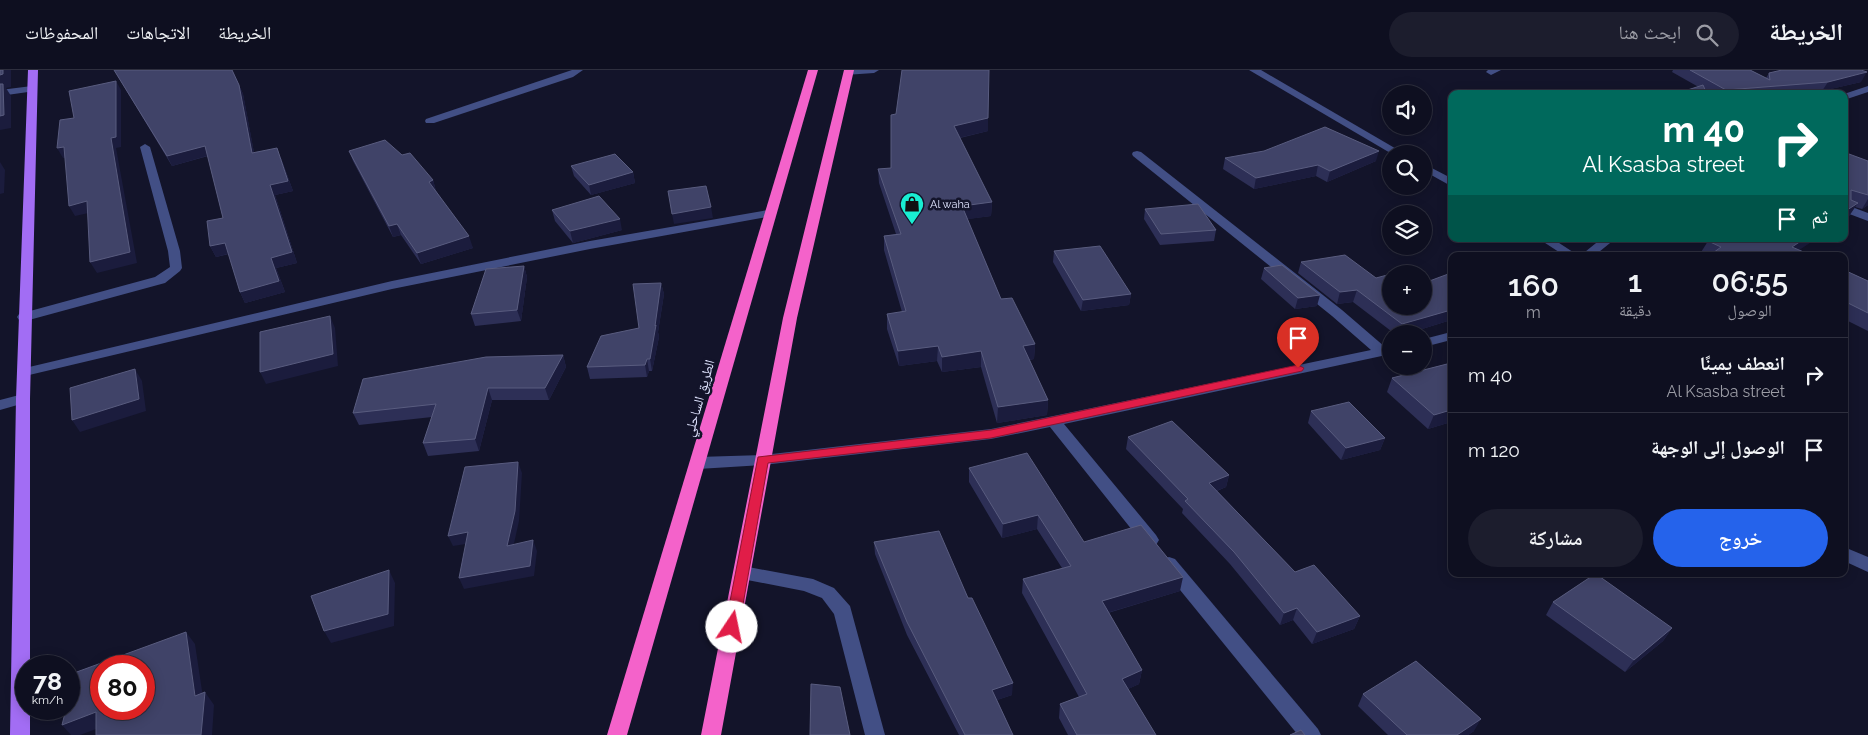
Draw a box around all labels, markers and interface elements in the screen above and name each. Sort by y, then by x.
search box [1389,12,1739,57]
text: الخريطة [1769,17,1843,46]
text: ابحث هنا [1619,21,1681,43]
icon: search [1693,21,1721,49]
text: المحفوظات [25,22,98,43]
text: الاتجاهات [126,22,190,43]
text: الخريطة [218,22,271,43]
map controls [1382,85,1432,375]
button: sound [1382,85,1432,135]
text: 40 m [1663,109,1745,150]
icon: right [1763,110,1828,175]
button: search [1382,145,1432,195]
text: Al Ksasba street [1582,151,1745,177]
shop icon: Al waha [899,191,925,225]
place label: Al waha [930,198,970,211]
button: layers [1382,205,1432,255]
icon: arrive [1773,205,1801,233]
text: ثم [1811,205,1828,227]
text: 1 [1628,264,1642,299]
text: 06:55 [1712,264,1788,299]
button: + [1382,265,1432,315]
text: 160 [1508,268,1559,303]
text: دقيقة [1619,301,1651,320]
text: الوصول [1728,301,1772,320]
text: m [1526,303,1541,322]
pin [1277,317,1319,368]
icon: arrive [1284,324,1312,352]
button: − [1382,325,1432,375]
text: انعطف يمينًا [1700,352,1785,374]
street label: الطريق الساحلي [680,358,721,439]
icon: right [1800,361,1828,389]
text: 40 m [1468,364,1512,386]
text: Al Ksasba street [1667,382,1785,401]
text: الوصول إلى الوجهة [1651,436,1785,458]
icon: arrive [1800,436,1828,464]
text: 120 m [1468,439,1520,461]
button: مشاركة [1468,509,1643,567]
button: خروج [1653,509,1828,567]
position arrow [705,600,757,652]
speed limit sign: 80 [90,655,155,720]
text: 78 [33,666,62,696]
text: km/h [32,693,63,707]

